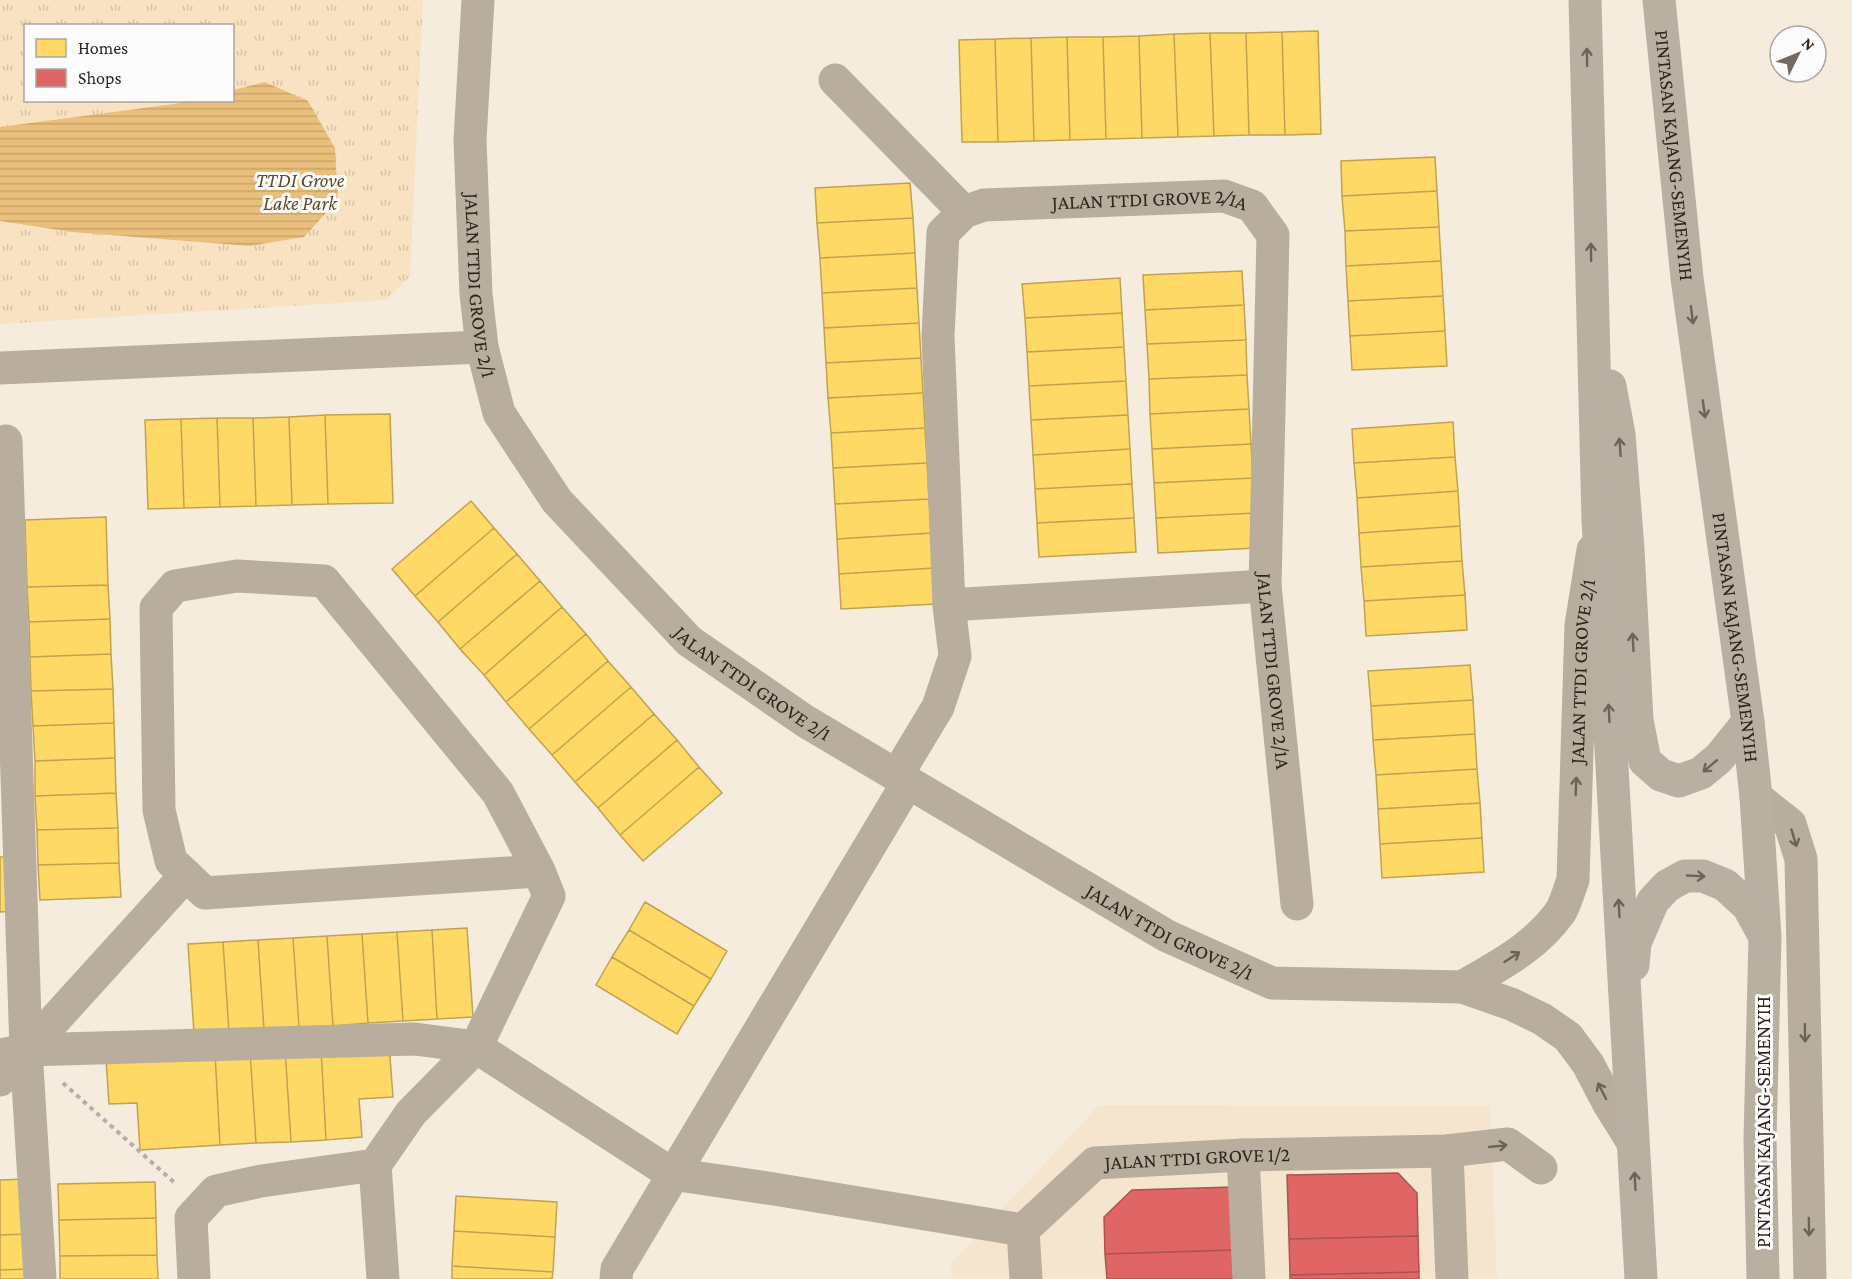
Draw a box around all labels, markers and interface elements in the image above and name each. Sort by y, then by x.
legend [24,24,234,102]
north arrow [1768,24,1828,84]
street label: PINTASAN KAJANG-SEMENYIH [1651,29,1698,282]
text: N [1799,34,1819,54]
text: Homes [78,38,128,58]
one-way arrow [1581,48,1592,68]
text: Shops [78,68,122,88]
park label: TTDI Grove Lake Park [256,169,345,214]
street label: JALAN TTDI GROVE 2/1A [1049,185,1251,215]
street label: JALAN TTDI GROVE 2/1 [460,190,500,380]
one-way arrow [1585,242,1596,262]
one-way arrow [1686,304,1697,324]
one-way arrow [1699,399,1710,419]
one-way arrow [1614,438,1625,458]
street label: PINTASAN KAJANG-SEMENYIH [1708,511,1763,763]
street label: JALAN TTDI GROVE 2/1A [1253,571,1294,771]
street label: JALAN TTDI GROVE 2/1 [1566,577,1599,766]
street label: JALAN TTDI GROVE 2/1 [668,620,835,745]
one-way arrow [1627,633,1638,653]
one-way arrow [1603,704,1614,724]
one-way arrow [1703,759,1718,773]
one-way arrow [1570,777,1581,797]
one-way arrow [1789,829,1800,848]
one-way arrow [1685,871,1705,882]
street label: JALAN TTDI GROVE 2/1 [1080,878,1257,984]
one-way arrow [1614,899,1625,919]
one-way arrow [1503,951,1520,963]
street label: PINTASAN KAJANG-SEMENYIH [1752,996,1775,1248]
one-way arrow [1799,1022,1810,1042]
one-way arrow [1596,1082,1608,1100]
one-way arrow [1487,1140,1507,1151]
street label: JALAN TTDI GROVE 1/2 [1102,1143,1290,1175]
one-way arrow [1629,1172,1640,1191]
one-way arrow [1803,1217,1815,1237]

